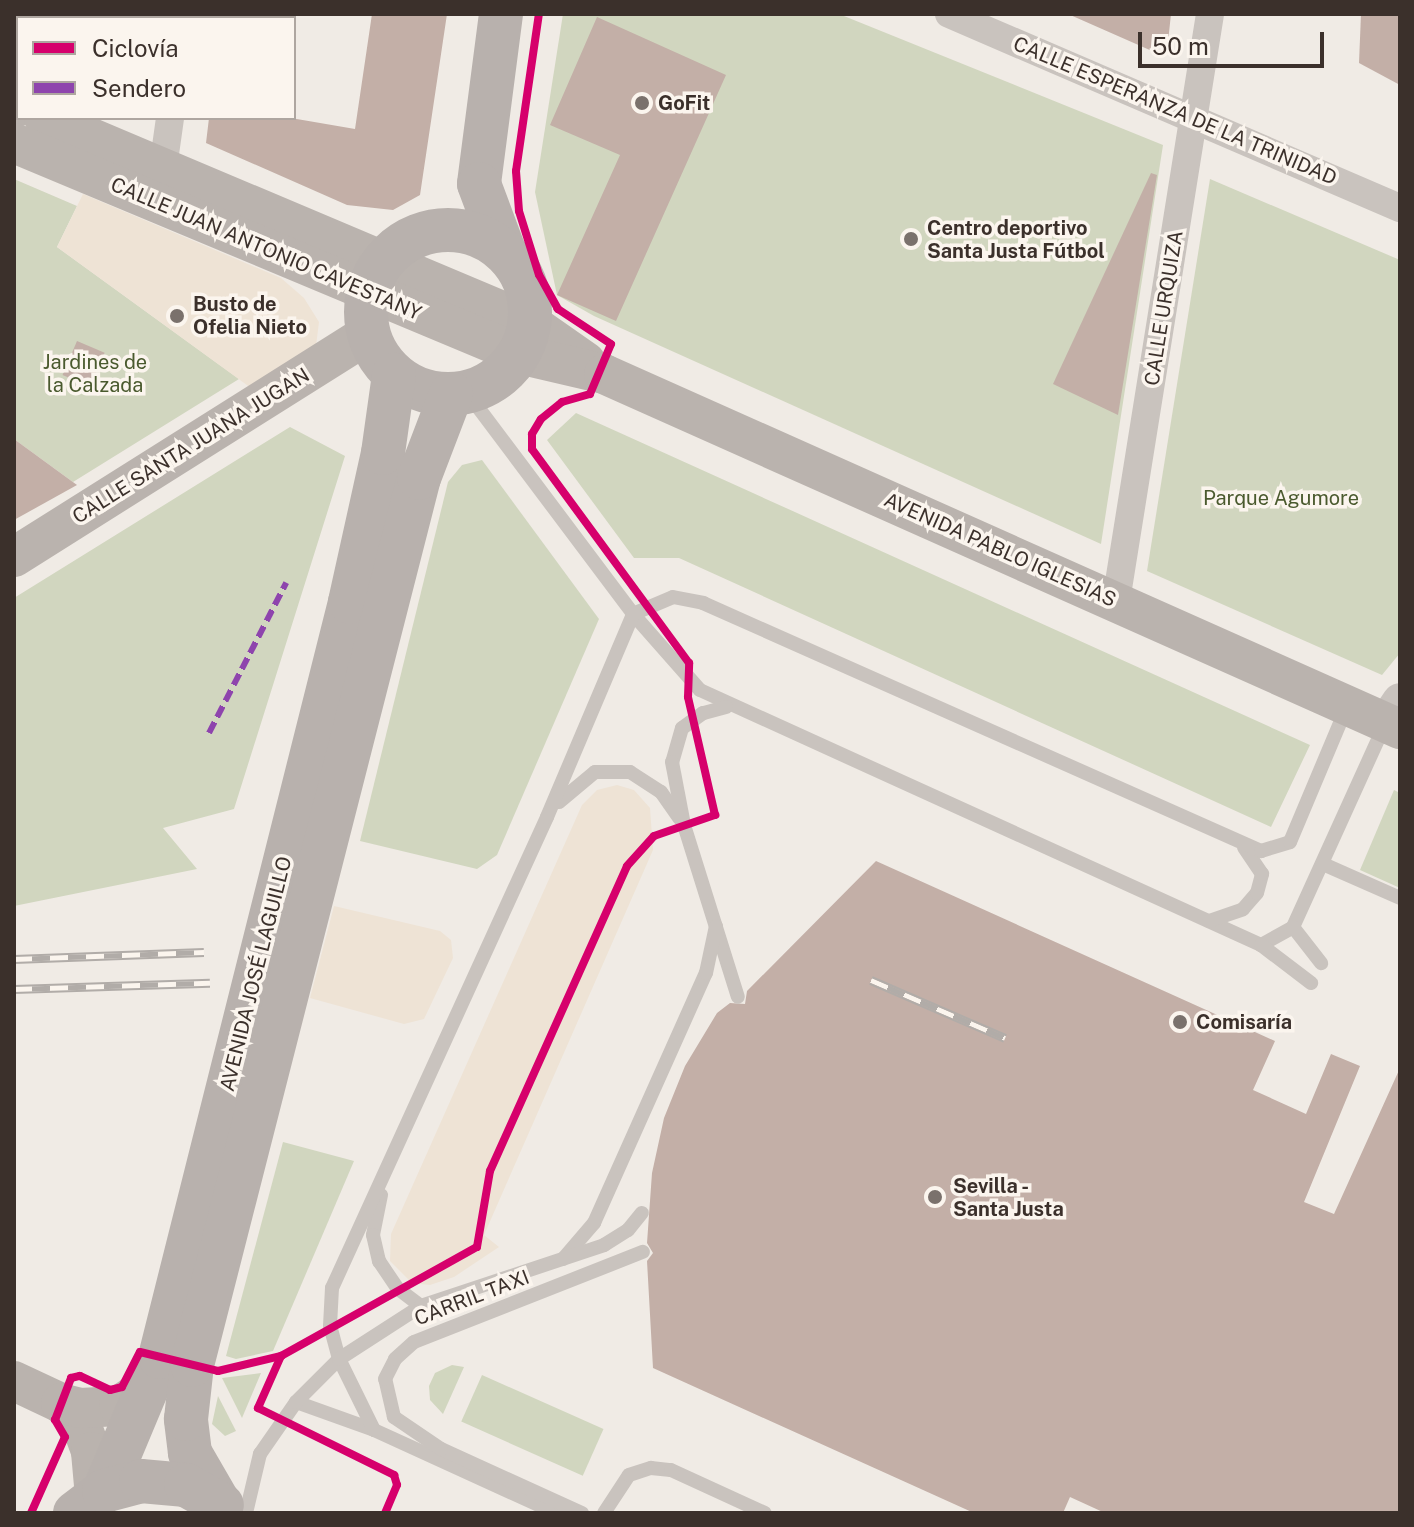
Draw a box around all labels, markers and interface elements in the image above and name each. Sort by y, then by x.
legend [16,16,296,120]
scale bar [1142,16,1328,66]
street label: CALLE ESPERANZA DE LA TRINIDAD [1010,32,1340,190]
text: 50 m [1152,32,1209,60]
text: Ciclovía [92,34,179,62]
text: Sendero [92,74,186,102]
place label: GoFit [658,91,710,115]
marker: GoFit [633,94,651,112]
street label: CALLE JUAN ANTONIO CAVESTANY [107,172,425,326]
place label: Centro deportivo Santa Justa Fútbol [927,216,1105,263]
street label: CALLE URQUIZA [1140,229,1188,387]
marker: Centro deportivo Santa Justa Fútbol [902,230,920,248]
place label: Busto de Ofelia Nieto [193,292,307,339]
marker: Busto de Ofelia Nieto [168,307,186,325]
park label: Jardines de la Calzada [43,351,147,398]
street label: CALLE SANTA JUANA JUGAN [68,363,314,529]
park label: Parque Agumore [1203,486,1359,510]
street label: AVENIDA PABLO IGLESIAS [880,488,1120,612]
street label: AVENIDA JOSÉ LAGUILLO [215,854,297,1094]
place label: Comisaría [1196,1010,1292,1034]
marker: Comisaría [1171,1013,1189,1031]
place label: Sevilla - Santa Justa [953,1174,1064,1221]
marker: Sevilla - Santa Justa [924,1186,946,1208]
street label: CARRIL TAXI [411,1265,533,1331]

